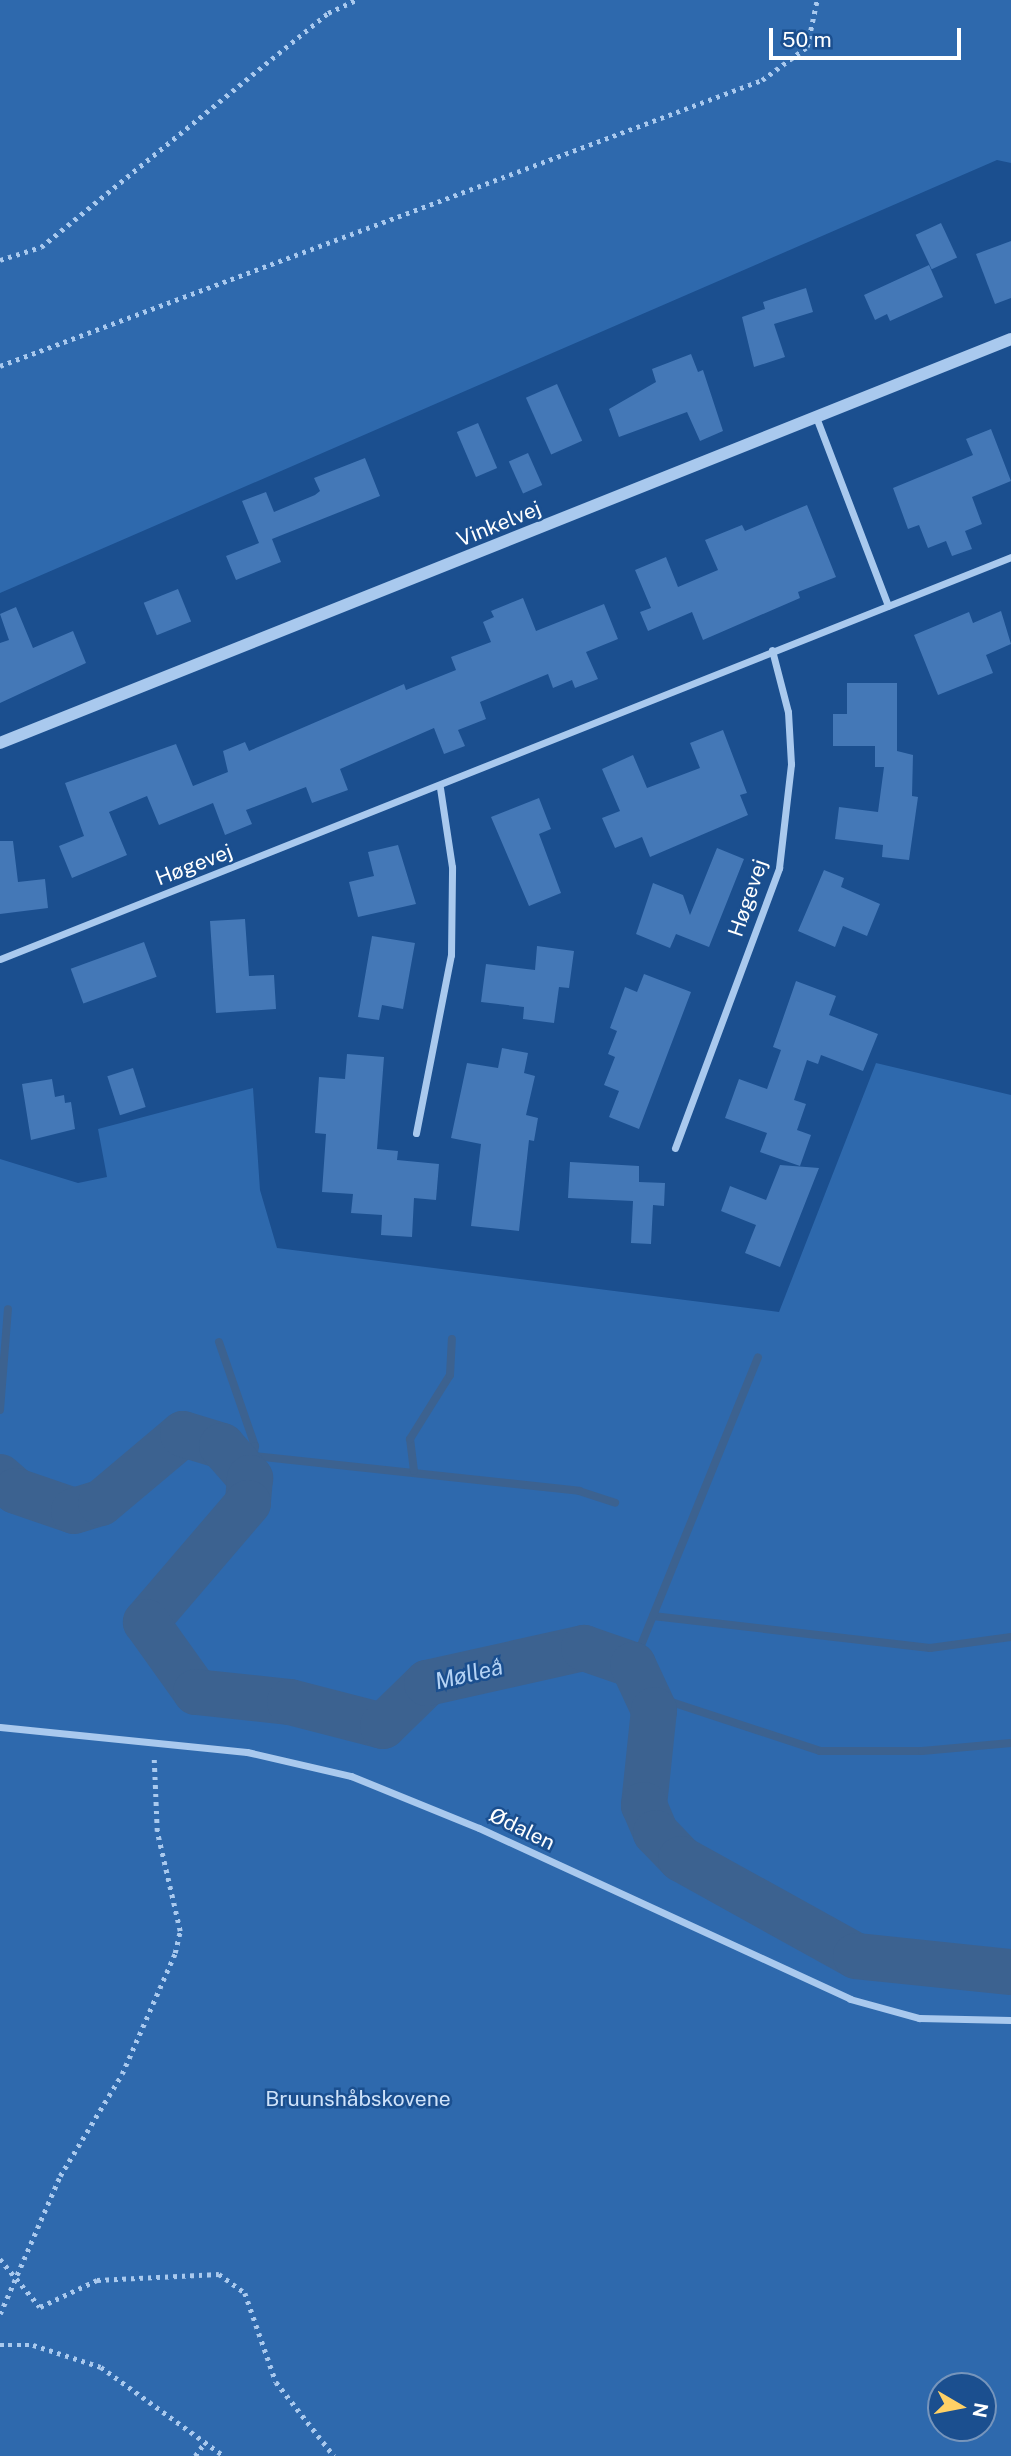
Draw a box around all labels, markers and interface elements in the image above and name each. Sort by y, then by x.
scale bar [773,14,965,58]
text: 50 m [782,27,832,52]
street label: Vinkelvej [453,496,545,552]
street label: Høgevej [152,839,236,891]
street label: Høgevej [723,856,773,940]
water label: Mølleå [432,1653,506,1695]
street label: Ødalen [485,1802,559,1856]
park label: Bruunshåbskovene [265,2086,451,2112]
north arrow [927,2372,997,2442]
text: N [969,2401,993,2420]

